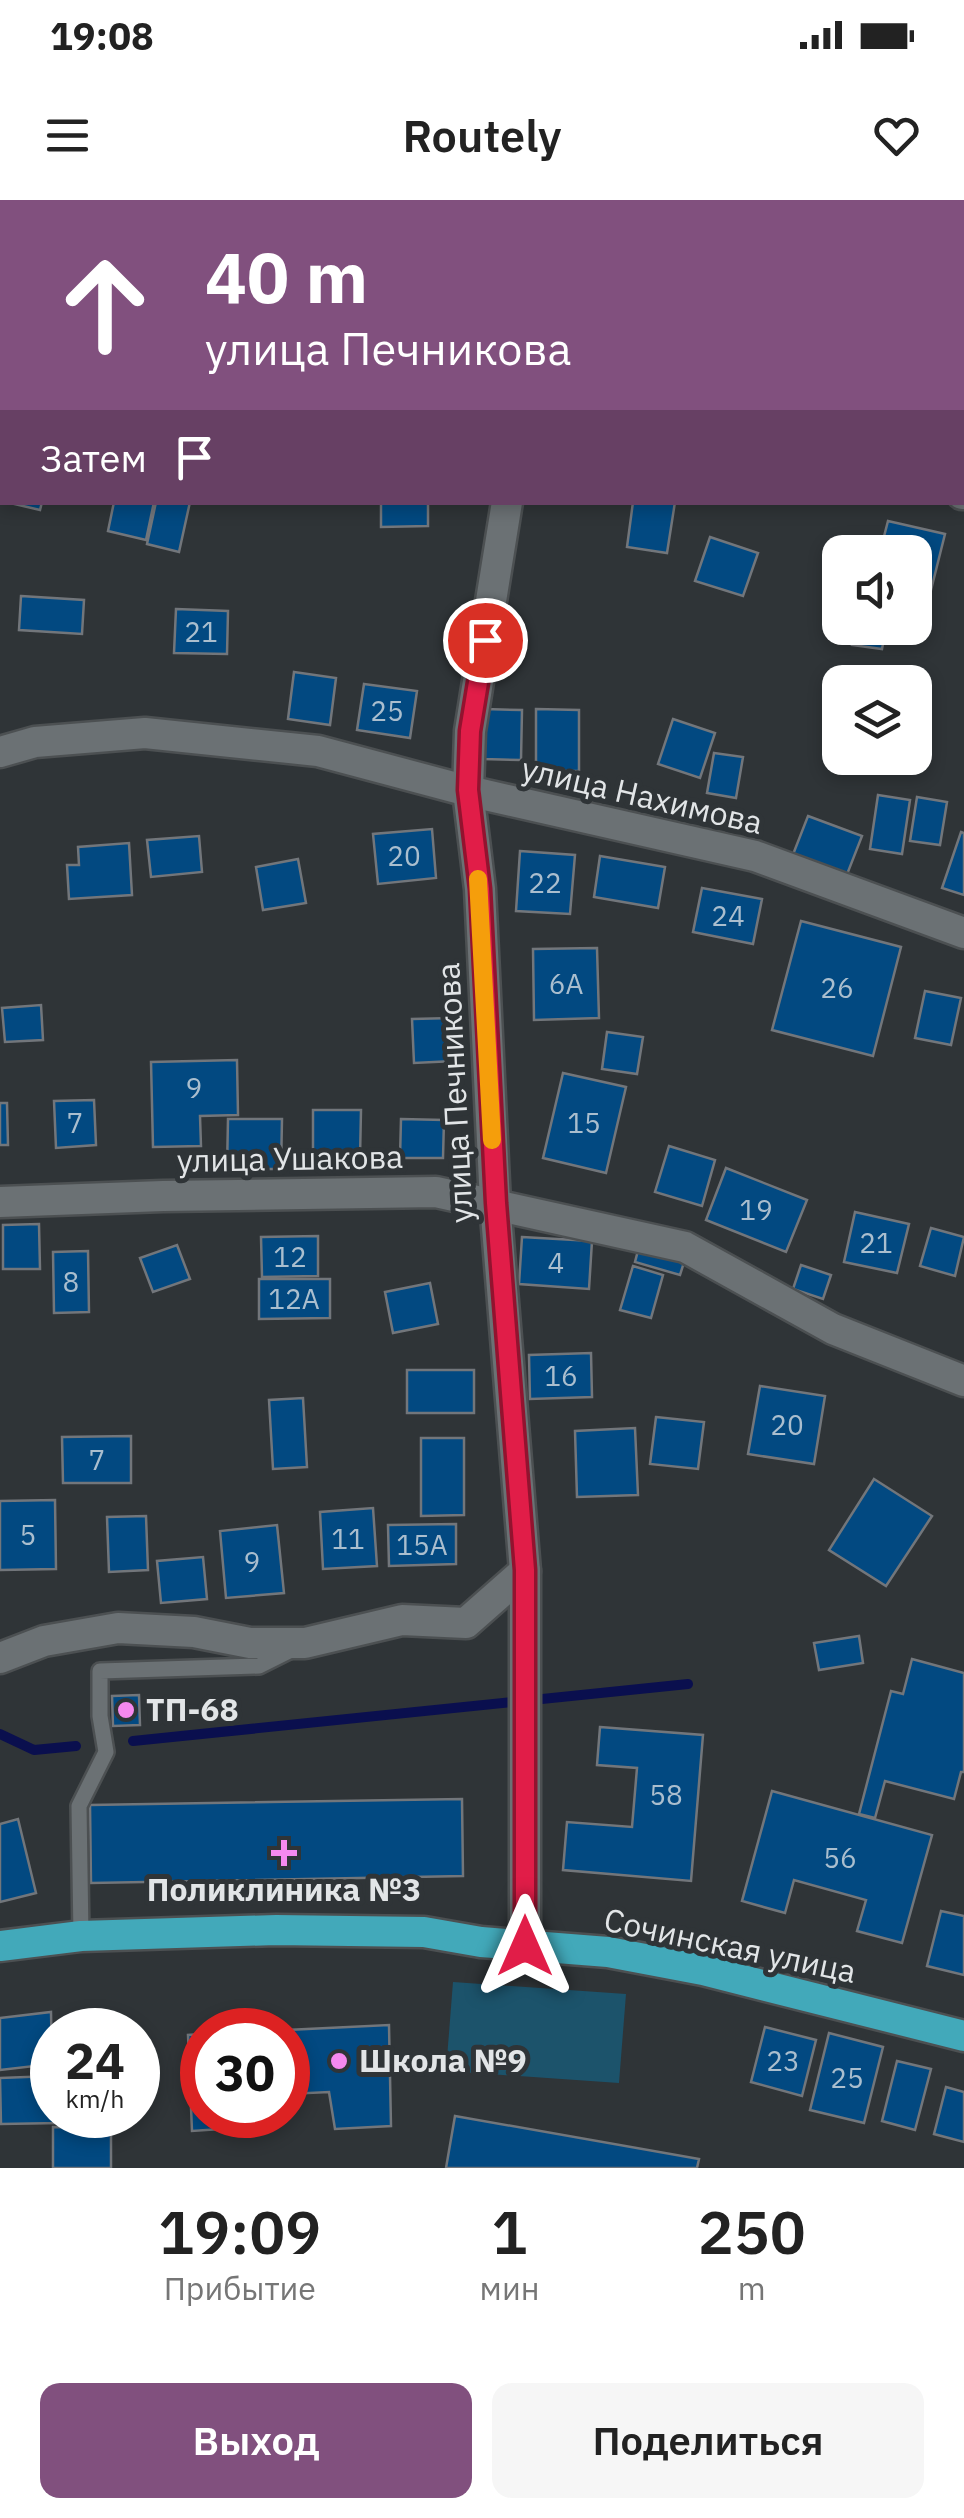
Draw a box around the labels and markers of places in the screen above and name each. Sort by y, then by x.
pin [443,598,528,683]
place label: ТП-68 [146,1688,239,1730]
marker: ТП-68 [115,1699,137,1721]
marker: Поликлиника №3 [271,1840,297,1866]
place label: Поликлиника №3 [147,1868,421,1910]
place label: Школа №9 [359,2039,527,2081]
marker: Школа №9 [328,2050,350,2072]

